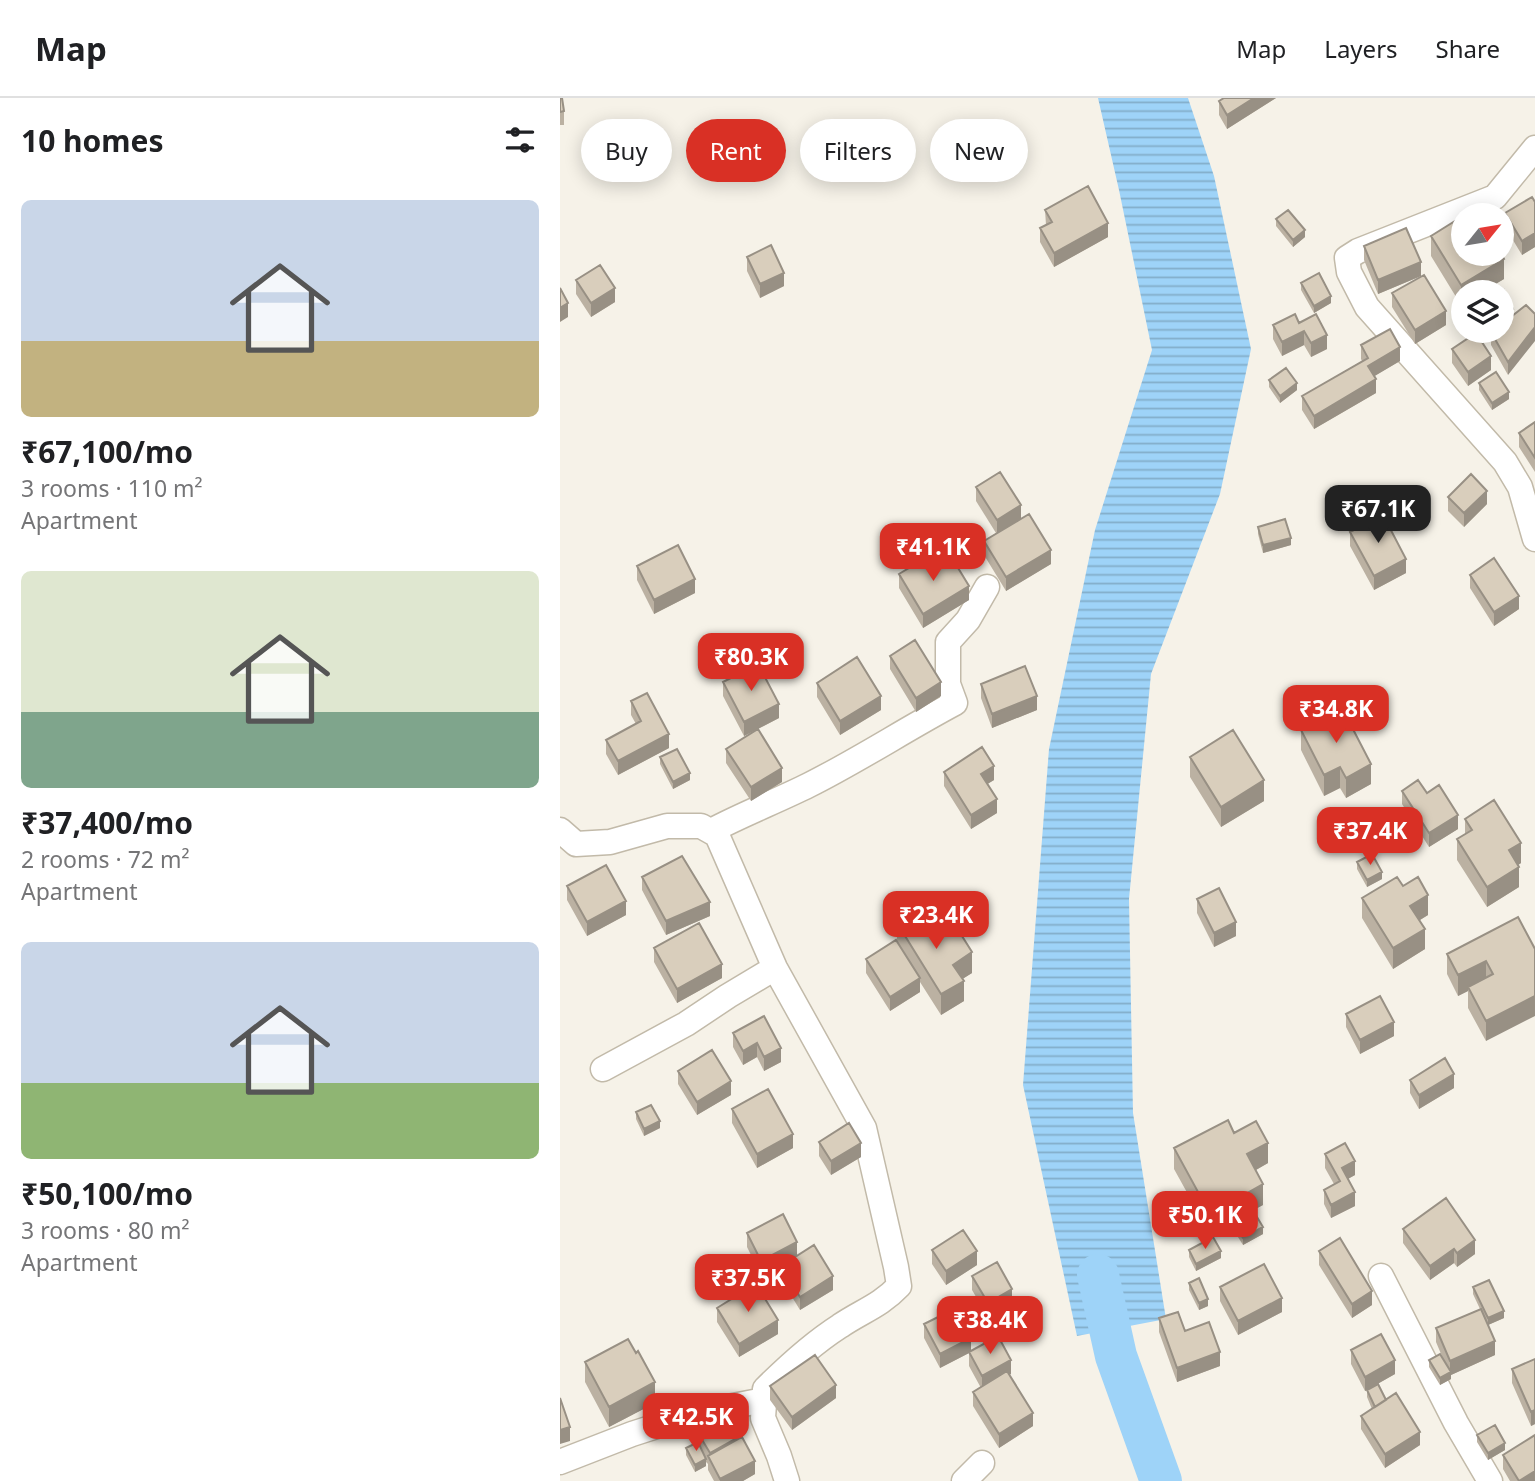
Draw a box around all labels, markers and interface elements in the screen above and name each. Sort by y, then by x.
text: Map [35,26,107,71]
text: Map [1236,32,1286,65]
text: Layers [1324,32,1398,65]
text: Share [1436,32,1500,65]
chip: Buy [581,119,672,182]
chip: Rent [686,119,786,182]
chip: Filters [800,119,916,182]
chip: New [930,119,1028,182]
text: 10 homes [21,120,164,161]
icon: filters [501,121,539,159]
north arrow [1451,203,1514,266]
map controls [1451,203,1514,343]
icon: home [217,245,343,371]
button: layers [1451,280,1514,343]
text: ₹67,100/mo [21,431,193,472]
text: 3 rooms · 110 m² [21,472,203,504]
pin: ₹67.1K [1321,486,1435,545]
text: ₹67.1K [1341,492,1415,524]
text: Apartment [21,504,138,536]
pin: ₹41.1K [876,524,990,583]
text: ₹41.1K [896,530,970,562]
icon: home [217,616,343,742]
pin: ₹80.3K [694,634,808,693]
text: ₹80.3K [714,640,788,672]
pin: ₹34.8K [1279,686,1393,745]
text: ₹34.8K [1299,692,1373,724]
text: ₹37,400/mo [21,802,193,843]
pin: ₹37.4K [1313,808,1427,867]
text: ₹37.4K [1333,814,1407,846]
text: 2 rooms · 72 m² [21,843,190,875]
text: Apartment [21,875,138,907]
pin: ₹23.4K [879,892,993,951]
text: ₹23.4K [899,898,973,930]
icon: home [217,987,343,1113]
text: ₹50,100/mo [21,1173,193,1214]
pin: ₹50.1K [1148,1192,1262,1251]
text: ₹50.1K [1168,1198,1242,1230]
text: 3 rooms · 80 m² [21,1214,190,1246]
text: Apartment [21,1246,138,1278]
pin: ₹37.5K [691,1254,805,1314]
text: ₹37.5K [711,1261,785,1293]
pin: ₹38.4K [933,1296,1047,1356]
text: ₹38.4K [953,1303,1027,1335]
pin: ₹42.5K [639,1394,753,1453]
text: ₹42.5K [659,1400,733,1432]

